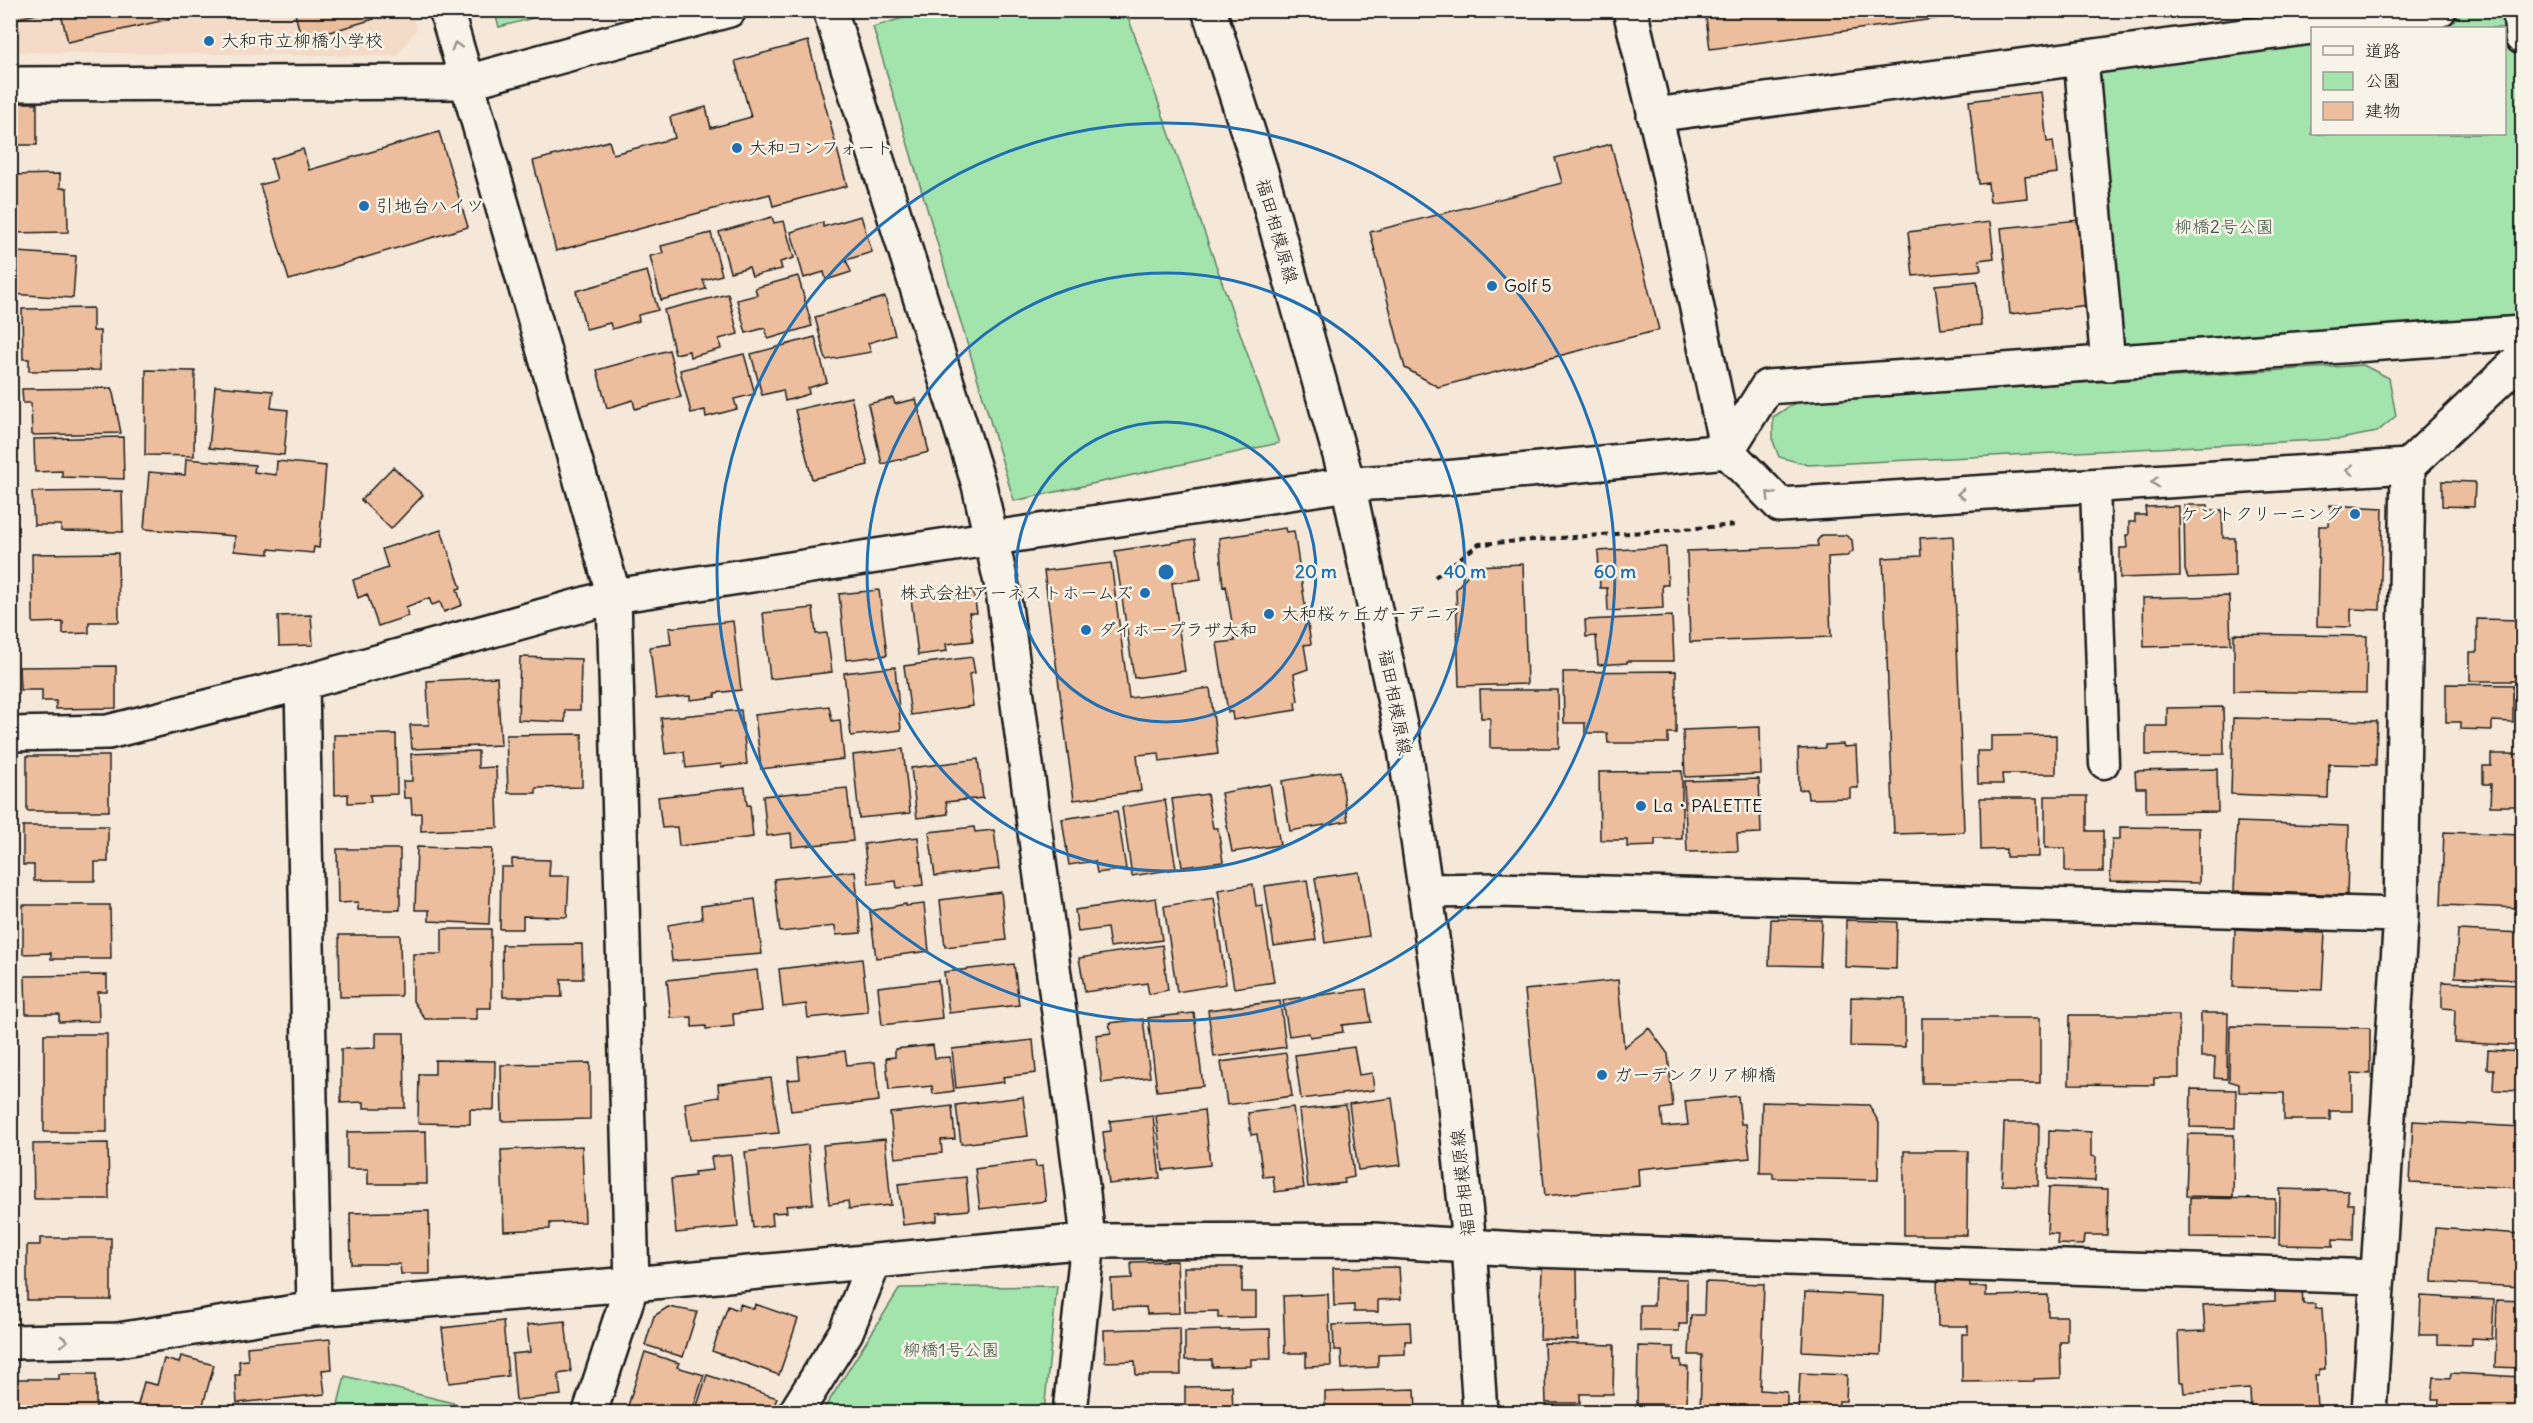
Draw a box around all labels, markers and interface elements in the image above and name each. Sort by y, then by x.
legend [2311,27,2506,135]
place label: 大和市立柳橋小学校 [221,29,383,52]
marker: 大和市立柳橋小学校 [202,34,216,48]
text: 道路 [2365,39,2401,62]
one-way arrow [451,41,463,52]
text: 公園 [2365,69,2401,92]
text: 建物 [2365,99,2401,122]
place label: 大和コンフォート [749,136,893,159]
marker: 大和コンフォート [730,141,744,155]
street label: 福田相模原線 [1252,176,1303,286]
place label: 引地台ハイツ [376,194,484,217]
marker: 引地台ハイツ [357,199,371,213]
park label: 柳橋2号公園 [2174,215,2274,238]
place label: Golf 5 [1504,274,1552,297]
marker: Golf 5 [1485,279,1499,293]
one-way arrow [2346,463,2355,476]
one-way arrow [2151,475,2160,488]
one-way arrow [1956,487,1965,500]
one-way arrow [1766,492,1777,502]
place label: ケントクリーニング [2181,502,2343,525]
marker: ケントクリーニング [2348,507,2362,521]
text: 20 m [1295,560,1337,583]
text: 40 m [1444,560,1486,583]
text: 60 m [1594,560,1636,583]
centre of rings [1156,562,1176,582]
place label: 株式会社アーネストホームズ [900,581,1133,604]
marker: 株式会社アーネストホームズ [1138,586,1152,600]
place label: 大和桜ヶ丘ガーデニア [1281,602,1461,625]
marker: 大和桜ヶ丘ガーデニア [1262,607,1276,621]
place label: ダイホープラザ大和 [1098,618,1257,641]
marker: ダイホープラザ大和 [1079,623,1093,637]
street label: 福田相模原線 [1374,647,1417,757]
place label: La・PALETTE [1653,794,1763,817]
marker: La・PALETTE [1634,799,1648,813]
place label: ガーデンクリア柳橋 [1614,1063,1776,1086]
marker: ガーデンクリア柳橋 [1595,1068,1609,1082]
street label: 福田相模原線 [1445,1128,1480,1238]
one-way arrow [60,1335,69,1347]
park label: 柳橋1号公園 [902,1338,1000,1361]

